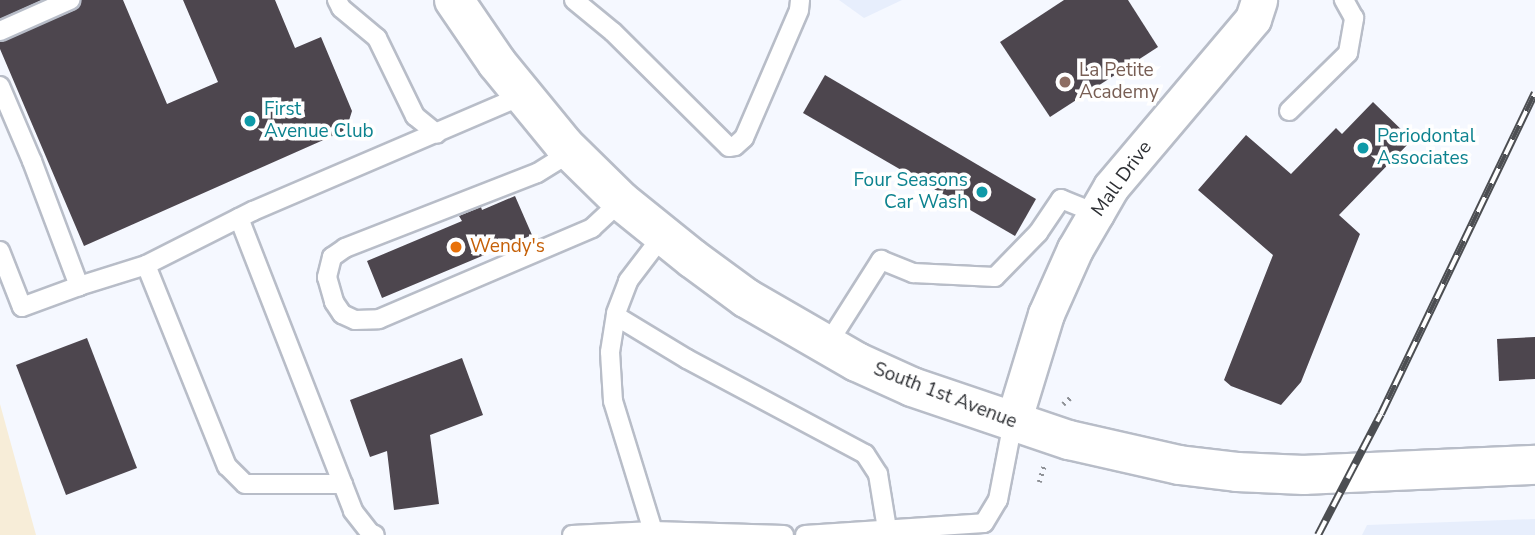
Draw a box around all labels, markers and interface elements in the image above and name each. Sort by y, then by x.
place label: La Petite Academy [1079,60,1159,104]
marker: La Petite Academy [1057,74,1073,90]
place label: First Avenue Club [264,99,374,143]
marker: First Avenue Club [242,113,258,129]
place label: Periodontal Associates [1377,126,1475,170]
street label: Mall Drive [1087,137,1157,221]
marker: Periodontal Associates [1355,140,1371,156]
place label: Four Seasons Car Wash [854,170,968,214]
marker: Four Seasons Car Wash [974,184,990,200]
place label: Wendy's [470,236,545,258]
marker: Wendy's [448,239,464,255]
street label: South 1st Avenue [870,358,1020,434]

